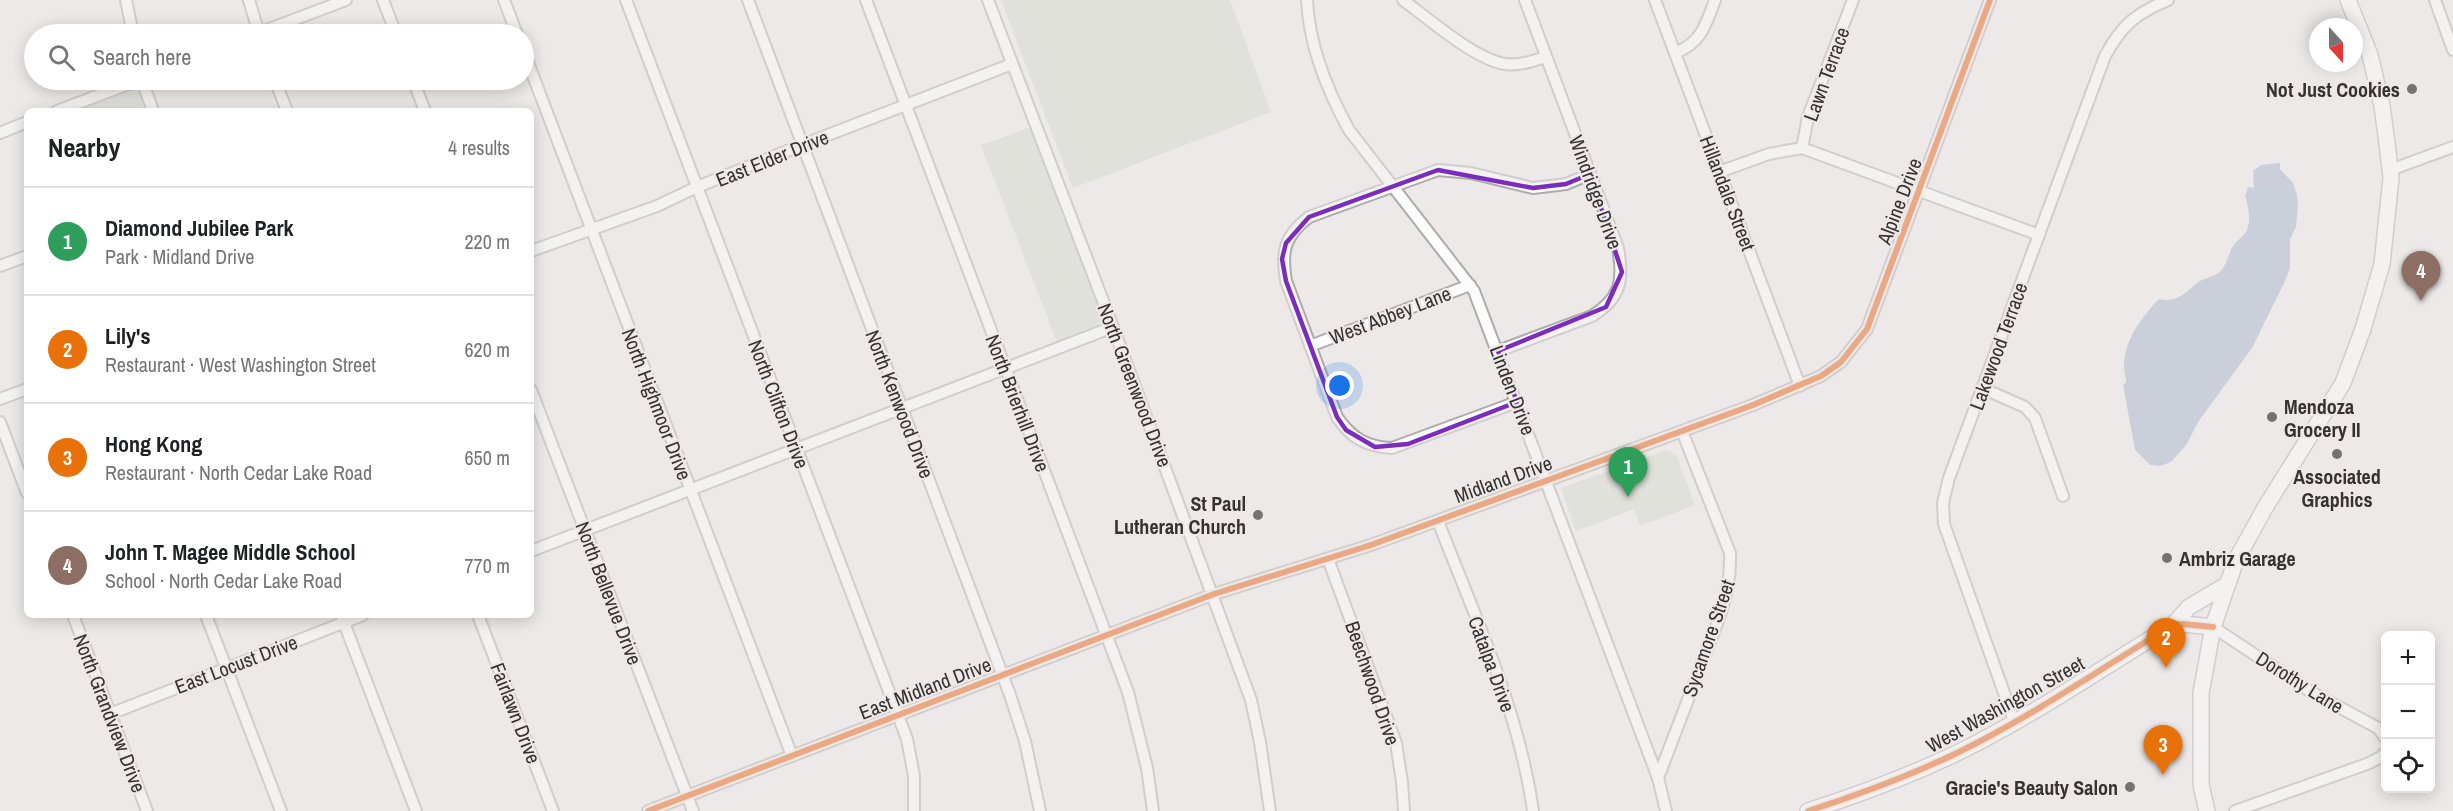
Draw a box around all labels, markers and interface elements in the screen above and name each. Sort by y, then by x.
north arrow [2309,18,2363,72]
street label: Lawn Terrace [1797,23,1855,125]
search box [24,24,534,90]
icon: search [45,41,78,74]
text: Search here [93,42,191,72]
place label: Not Just Cookies [2266,76,2400,103]
marker: Not Just Cookies [2405,82,2419,96]
street label: East Elder Drive [712,123,832,193]
text: Nearby [48,130,120,165]
street label: Windridge Drive [1563,131,1629,253]
street label: Hillandale Street [1694,132,1762,255]
text: 4 results [448,134,510,161]
street label: Alpine Drive [1870,154,1928,249]
text: Diamond Jubilee Park [105,213,294,243]
text: 1 [63,228,72,255]
text: 220 m [464,228,510,255]
text: Park · Midland Drive [105,243,254,270]
pin: 4 [2402,252,2440,301]
street label: West Abbey Lane [1325,279,1455,351]
street label: Lakewood Terrace [1962,279,2034,413]
street label: North Greenwood Drive [1091,299,1179,471]
text: Lily's [105,321,150,351]
street label: North Highmoor Drive [616,324,698,484]
street label: North Kenwood Drive [859,326,941,482]
street label: North Brierhill Drive [979,331,1057,475]
text: 2 [63,336,72,363]
text: 620 m [464,336,510,363]
street label: North Clifton Drive [742,336,816,472]
street label: Linden Drive [1484,341,1542,439]
text: Restaurant · West Washington Street [105,351,376,378]
your location [1325,371,1354,400]
place label: Mendoza Grocery II [2284,393,2361,443]
marker: Mendoza Grocery II [2265,410,2279,424]
text: Hong Kong [105,429,202,459]
text: 3 [63,444,72,471]
text: 650 m [464,444,510,471]
marker: Associated Graphics [2330,447,2344,461]
pin: 1 [1608,448,1648,497]
street label: Midland Drive [1450,449,1556,509]
text: Restaurant · North Cedar Lake Road [105,459,372,486]
place label: Associated Graphics [2293,463,2381,513]
place label: St Paul Lutheran Church [1114,490,1246,540]
marker: St Paul Lutheran Church [1251,508,1265,522]
street label: North Bellevue Drive [569,518,649,668]
text: John T. Magee Middle School [105,537,356,567]
place label: Ambriz Garage [2179,545,2296,572]
marker: Ambriz Garage [2160,551,2174,565]
text: 4 [63,552,72,579]
text: 770 m [464,552,510,579]
text: School · North Cedar Lake Road [105,567,342,594]
street label: Sycamore Street [1675,575,1741,700]
street label: Catalpa Drive [1462,612,1522,716]
street label: Beechwood Drive [1339,617,1407,749]
pin: 2 [2146,618,2186,668]
street label: East Locust Drive [171,628,301,700]
street label: North Grandview Drive [67,630,153,796]
map controls [2381,631,2435,793]
button: + [2381,631,2435,685]
street label: Dorothy Lane [2251,644,2349,720]
street label: West Washington Street [1921,649,2089,759]
street label: East Midland Drive [855,650,995,726]
street label: Fairlawn Drive [484,659,548,767]
button: − [2381,685,2435,739]
pin: 3 [2144,726,2182,775]
button: locate [2381,739,2435,793]
place label: Gracie's Beauty Salon [1945,774,2118,801]
marker: Gracie's Beauty Salon [2123,780,2137,794]

